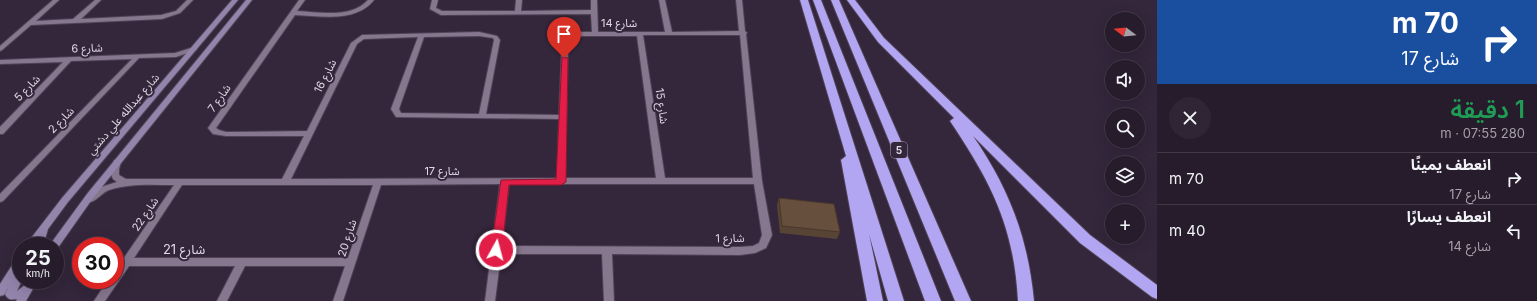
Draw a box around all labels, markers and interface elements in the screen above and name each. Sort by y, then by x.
text: 70 m [1392,6,1459,40]
north arrow [1105,12,1145,52]
map controls [1105,12,1145,244]
street label: شارع 14 [601,16,637,31]
icon: right [1473,16,1525,68]
pin [547,17,581,58]
icon: arrive [553,23,575,45]
street label: شارع 6 [71,40,103,57]
text: شارع 17 [1401,48,1459,69]
street label: شارع 16 [311,57,340,96]
button: sound [1105,60,1145,100]
street label: شارع عبدالله علي دشتي [84,70,164,159]
street label: شارع 5 [11,72,44,105]
street label: شارع 7 [204,81,235,115]
street label: شارع 15 [652,87,671,125]
text: 1 دقيقة [1451,95,1525,124]
button: close [1169,97,1211,139]
street label: شارع 2 [45,104,78,137]
button: search [1105,108,1145,148]
text: 280 m · 07:55 [1440,125,1525,141]
road number: 5 [891,142,907,158]
text: انعطف يمينًا [1411,155,1491,174]
button: layers [1105,156,1145,196]
street label: شارع 17 [424,164,460,179]
icon: right [1503,168,1525,190]
text: 70 m [1169,169,1204,188]
text: شارع 17 [1449,186,1491,202]
street label: شارع 22 [129,194,162,234]
button: + [1105,204,1145,244]
text: انعطف يسارًا [1407,207,1491,226]
street label: شارع 20 [334,217,361,259]
icon: left [1503,220,1525,242]
text: 40 m [1169,221,1206,240]
position arrow [475,229,517,271]
street label: شارع 1 [715,231,745,246]
speed limit sign: 30 [72,237,124,289]
text: شارع 14 [1448,238,1491,254]
street label: شارع 21 [163,241,205,260]
text: 25 [25,246,51,270]
text: km/h [26,267,50,279]

